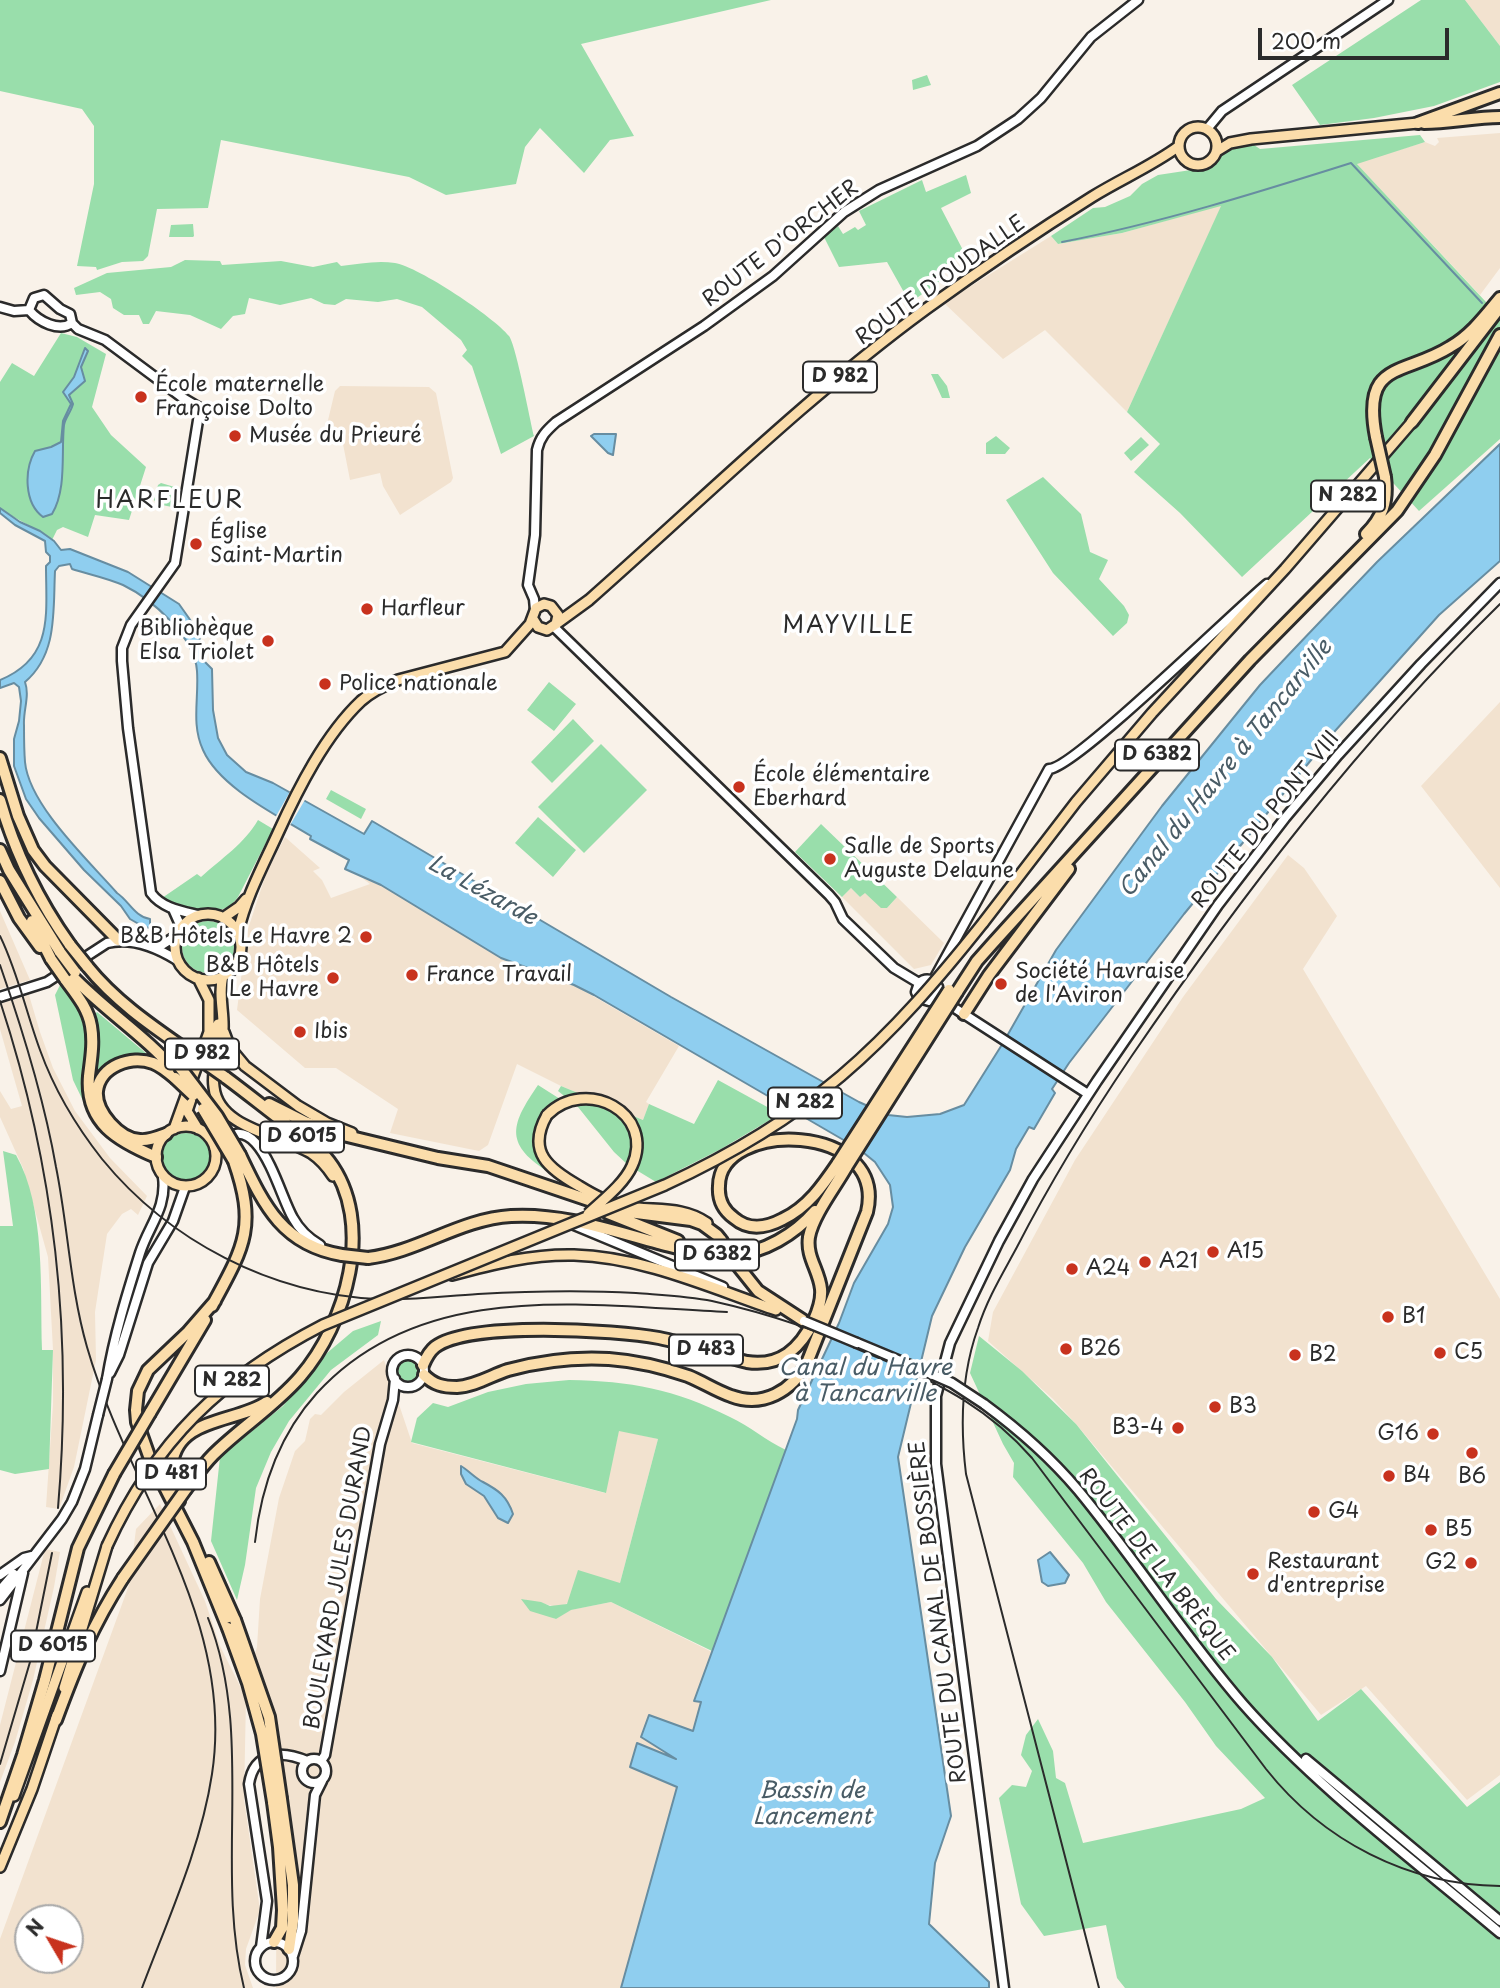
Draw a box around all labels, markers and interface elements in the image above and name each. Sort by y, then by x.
scale bar [1262,14,1453,58]
text: 200 m [1271,24,1341,56]
street label: ROUTE D'ORCHER [698,175,864,313]
street label: ROUTE D'OUDALLE [851,211,1031,351]
road number: D 982 [803,362,877,392]
place label: École maternelle Françoise Dolto [155,372,324,422]
marker: École maternelle Françoise Dolto [133,389,149,405]
place label: Musée du Prieuré [249,423,422,449]
marker: Musée du Prieuré [227,428,243,444]
road number: N 282 [1311,481,1385,512]
district label: HARFLEUR [97,487,243,515]
place label: Église Saint-Martin [210,519,343,569]
marker: Église Saint-Martin [188,536,204,552]
place label: Harfleur [381,596,465,622]
marker: Harfleur [359,601,375,617]
district label: MAYVILLE [783,613,915,641]
place label: Bibliohèque Elsa Triolet [139,616,254,666]
marker: Bibliohèque Elsa Triolet [260,633,276,649]
water label: Canal du Havre à Tancarville [1114,635,1338,903]
place label: Police nationale [339,671,498,697]
marker: Police nationale [317,676,333,692]
street label: ROUTE DU PONT VIII [1187,727,1345,913]
road number: D 6382 [1115,740,1199,770]
place label: École élémentaire Eberhard [753,762,930,812]
marker: École élémentaire Eberhard [731,779,747,795]
place label: Salle de Sports Auguste Delaune [844,834,1014,884]
water label: La Lézarde [423,850,541,932]
marker: Salle de Sports Auguste Delaune [822,851,838,867]
place label: B&B Hôtels Le Havre 2 [120,924,352,950]
marker: B&B Hôtels Le Havre 2 [358,929,374,945]
place label: B&B Hôtels Le Havre [206,953,319,1003]
place label: Société Havraise de l'Aviron [1015,959,1184,1009]
place label: France Travail [426,962,572,988]
marker: France Travail [404,967,420,983]
marker: B&B Hôtels Le Havre [325,970,341,986]
marker: Société Havraise de l'Aviron [993,976,1009,992]
place label: Ibis [314,1019,348,1045]
marker: Ibis [292,1024,308,1040]
road number: D 982 [165,1038,239,1070]
road number: N 282 [768,1088,842,1119]
road number: D 6015 [260,1121,344,1152]
place label: A15 [1227,1239,1264,1265]
road number: D 6382 [675,1240,759,1270]
marker: A15 [1205,1244,1221,1260]
place label: A21 [1159,1249,1198,1275]
marker: A21 [1137,1254,1153,1270]
place label: A24 [1086,1256,1130,1282]
marker: A24 [1064,1261,1080,1277]
place label: B1 [1402,1304,1425,1330]
marker: B1 [1380,1309,1396,1325]
road number: D 483 [669,1334,743,1366]
place label: B26 [1080,1336,1121,1362]
place label: C5 [1454,1340,1483,1366]
marker: B26 [1058,1341,1074,1357]
place label: B2 [1309,1342,1336,1368]
marker: C5 [1432,1345,1448,1361]
marker: B2 [1287,1347,1303,1363]
water label: Canal du Havre à Tancarville [778,1355,952,1409]
road number: N 282 [195,1366,269,1396]
place label: B3 [1229,1394,1257,1420]
marker: B3 [1207,1399,1223,1415]
place label: B3-4 [1112,1415,1164,1441]
marker: B3-4 [1170,1420,1186,1436]
place label: G16 [1377,1421,1419,1447]
street label: BOULEVARD JULES DURAND [300,1424,378,1732]
marker: G16 [1425,1426,1441,1442]
street label: ROUTE DU CANAL DE BOSSIÈRE [905,1439,973,1785]
marker: B6 [1464,1445,1480,1461]
road number: D 481 [136,1458,206,1490]
place label: B4 [1403,1463,1431,1489]
street label: ROUTE DE LA BRÈQUE [1073,1464,1239,1666]
place label: B6 [1458,1464,1486,1490]
marker: B4 [1381,1468,1397,1484]
place label: G4 [1328,1499,1359,1525]
marker: G4 [1306,1504,1322,1520]
place label: B5 [1445,1517,1472,1543]
marker: B5 [1423,1522,1439,1538]
place label: Restaurant d'entreprise [1267,1549,1385,1599]
place label: G2 [1425,1550,1457,1576]
marker: G2 [1463,1555,1479,1571]
marker: Restaurant d'entreprise [1245,1566,1261,1582]
road number: D 6015 [11,1630,95,1662]
water label: Bassin de Lancement [753,1778,871,1832]
north arrow [14,1904,84,1974]
text: N [19,1912,50,1942]

